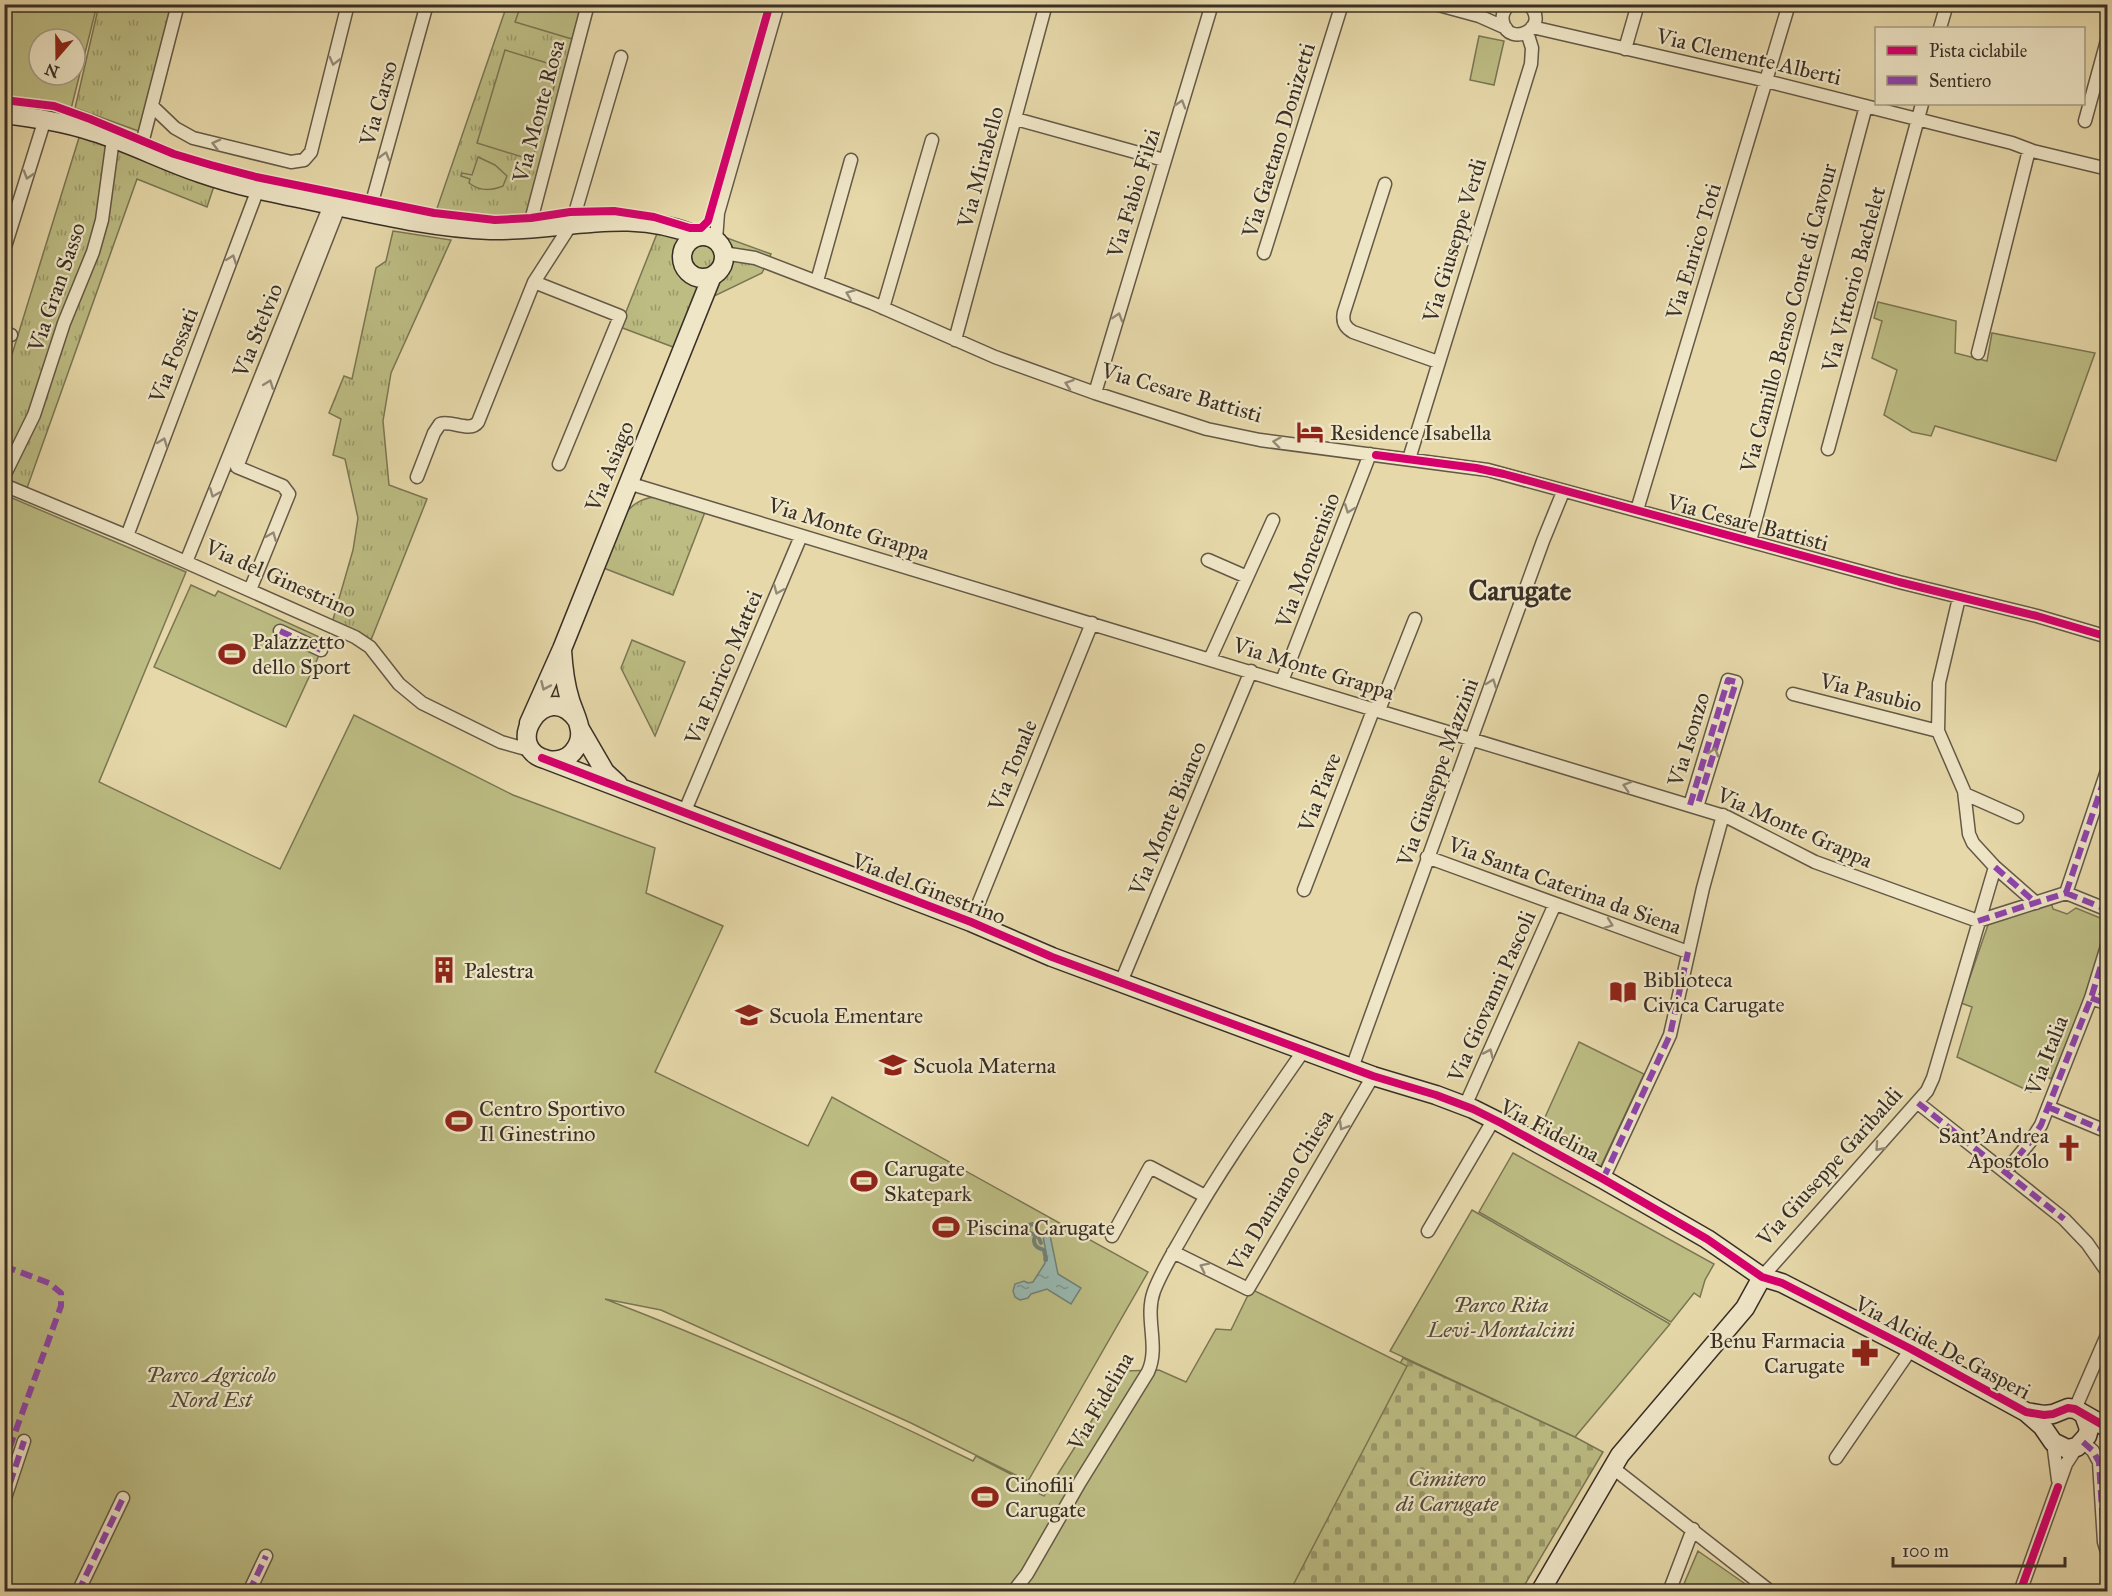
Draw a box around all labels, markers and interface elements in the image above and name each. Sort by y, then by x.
street label: Via Clemente Alberti [1653,22,1844,91]
north arrow [27,27,87,87]
legend [1875,27,2085,105]
street label: Via Monte Rosa [506,36,571,186]
street label: Via Gaetano Donizetti [1236,39,1321,242]
text: Pista ciclabile [1929,40,2027,62]
one-way arrow [328,56,341,66]
street label: Via Carso [353,58,403,150]
text: N [42,59,62,82]
text: Sentiero [1929,70,1991,92]
one-way arrow [1174,99,1186,110]
street label: Via Mirabello [951,103,1010,232]
street label: Via Fabio Filzi [1101,125,1166,262]
one-way arrow [211,138,221,151]
one-way arrow [377,151,390,161]
street label: Via Giuseppe Verdi [1416,155,1492,326]
street label: Via Camillo Benso Conte di Cavour [1734,160,1843,477]
one-way arrow [23,169,35,180]
street label: Via Enrico Toti [1660,180,1727,323]
street label: Via Vittorio Bachelet [1815,183,1891,376]
street label: Via Gran Sasso [21,219,91,356]
one-way arrow [224,254,237,265]
street label: Via Stelvio [226,279,288,382]
one-way arrow [845,289,856,301]
street label: Via Fossati [143,304,204,407]
one-way arrow [1111,312,1123,323]
street label: Via Cesare Battisti [1097,356,1265,428]
one-way arrow [1064,378,1075,391]
one-way arrow [262,379,275,390]
street label: Via Asiago [579,417,640,516]
hotel icon: Residence Isabella [1295,417,1325,447]
place label: Residence Isabella [1330,419,1492,446]
one-way arrow [155,437,168,447]
one-way arrow [1272,437,1281,449]
one-way arrow [209,486,221,497]
street label: Via Cesare Battisti [1663,488,1832,557]
street label: Via Moncenisio [1269,489,1346,632]
street label: Via Monte Grappa [764,491,934,566]
one-way arrow [1344,502,1356,513]
one-way arrow [265,531,277,542]
street label: Via del Ginestrino [200,533,361,624]
district label: Carugate [1469,573,1572,608]
one-way arrow [773,584,785,595]
street label: Via Enrico Mattei [678,586,768,749]
place label: Palazzetto dello Sport [252,628,351,680]
street label: Via Monte Grappa [1229,631,1399,706]
sports icon: Palazzetto dello Sport [217,639,247,669]
street label: Via Pasubio [1816,667,1925,718]
street label: Via Giuseppe Mazzini [1390,674,1484,871]
one-way arrow [1485,678,1498,689]
one-way arrow [541,679,553,690]
street label: Via Isonzo [1661,689,1716,791]
street label: Via Tonale [982,716,1043,816]
street label: Via Monte Bianco [1122,737,1212,900]
one-way arrow [1707,747,1719,757]
street label: Via Piave [1292,749,1347,836]
one-way arrow [1622,781,1633,793]
street label: Via Monte Grappa [1712,781,1877,874]
street label: Via Santa Caterina da Siena [1443,830,1686,941]
street label: Via del Ginestrino [847,846,1010,930]
street label: Via Giovanni Pascoli [1441,906,1541,1087]
one-way arrow [1604,916,1614,929]
building icon: Palestra [429,955,459,985]
place label: Palestra [464,957,535,984]
place label: Biblioteca Civica Carugate [1643,966,1785,1018]
library icon: Biblioteca Civica Carugate [1608,977,1638,1007]
school or university icon: Scuola Ementare [734,1000,764,1030]
place label: Scuola Ementare [769,1002,923,1029]
street label: Via Italia [2019,1011,2074,1100]
one-way arrow [1482,1048,1494,1059]
school or university icon: Scuola Materna [878,1050,908,1080]
place label: Scuola Materna [913,1052,1057,1079]
street label: Via Giuseppe Garibaldi [1750,1081,1908,1252]
street label: Via Fidelina [1494,1092,1605,1168]
place label: Centro Sportivo Il Ginestrino [479,1095,625,1147]
street label: Via Damiano Chiesa [1221,1104,1340,1277]
sports icon: Centro Sportivo Il Ginestrino [444,1106,474,1136]
one-way arrow [1339,1120,1350,1130]
place label: Sant'Andrea Apostolo [1939,1122,2050,1174]
church icon: Sant'Andrea Apostolo [2054,1133,2084,1163]
one-way arrow [1875,1140,1886,1151]
place label: Carugate Skatepark [884,1155,972,1207]
sports icon: Carugate Skatepark [849,1166,879,1196]
sports icon: Piscina Carugate [931,1212,961,1242]
place label: Piscina Carugate [966,1214,1115,1241]
one-way arrow [1199,1263,1210,1275]
street label: Via Alcide De Gasperi [1849,1289,2035,1405]
park label: Parco Rita Levi-Montalcini [1426,1291,1575,1343]
place label: Benu Farmacia Carugate [1709,1327,1846,1379]
pharmacy icon: Benu Farmacia Carugate [1850,1338,1880,1368]
street label: Via Fidelina [1061,1347,1140,1456]
park label: Parco Agricolo Nord Est [146,1361,276,1413]
park label: Cimitero di Carugate [1395,1465,1499,1517]
place label: Cinofili Carugate [1005,1471,1086,1523]
sports icon: Cinofili Carugate [970,1482,1000,1512]
scale bar [1893,1530,2066,1568]
text: 100 m [1902,1540,1949,1562]

